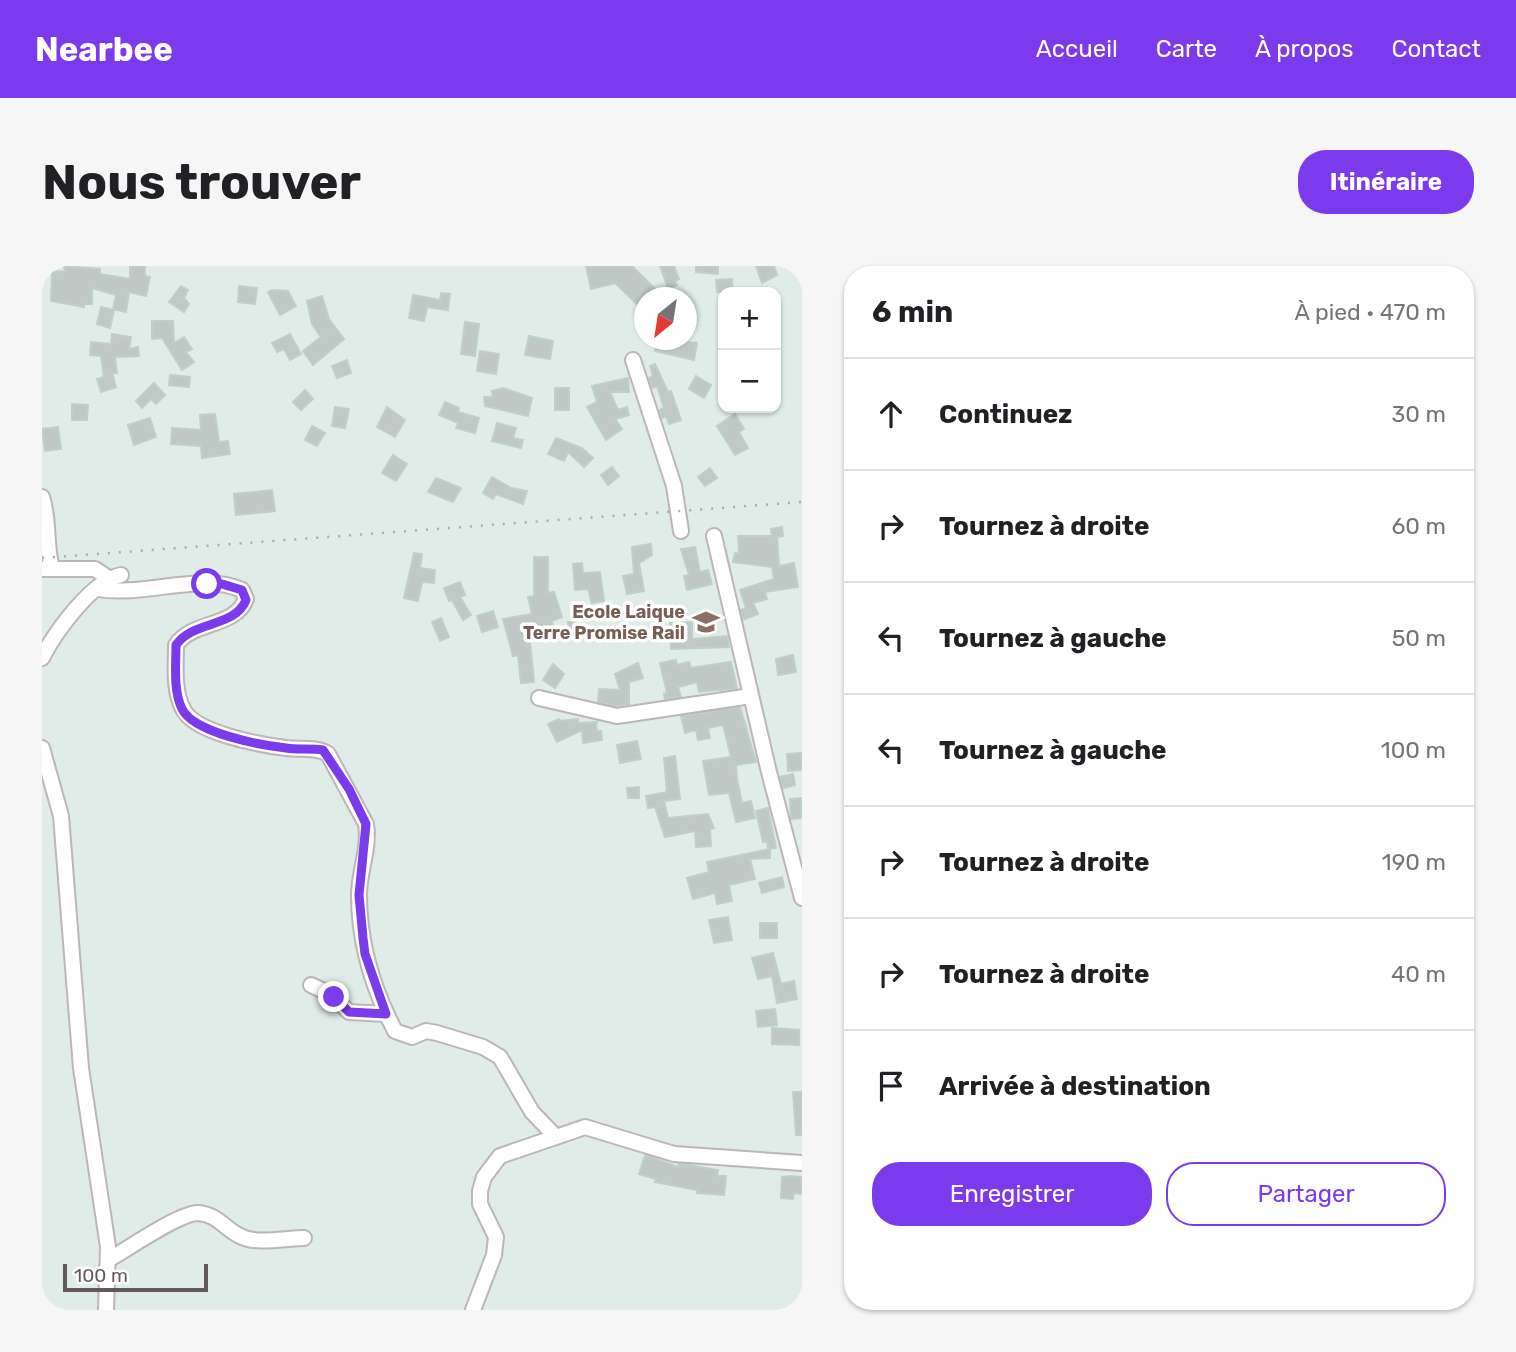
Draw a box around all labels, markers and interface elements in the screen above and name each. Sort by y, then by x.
text: Nearbee [35,30,173,69]
text: Accueil [1036,35,1118,63]
text: Carte [1156,35,1217,63]
text: À propos [1255,35,1354,63]
text: Contact [1392,35,1481,63]
button: Itinéraire [1298,150,1474,214]
text: Nous trouver [42,153,361,211]
north arrow [634,287,697,350]
map controls [718,287,781,413]
button: + [718,287,781,350]
text: 6 min [872,294,953,330]
text: À pied · 470 m [1295,298,1446,326]
button: − [718,350,781,413]
icon: ahead [872,395,910,433]
text: Continuez [939,399,1072,430]
text: 30 m [1391,400,1446,428]
icon: right [872,507,910,545]
text: Tournez à droite [939,511,1149,542]
text: 60 m [1391,512,1446,540]
route start [191,568,222,599]
place label: Ecole Laique Terre Promise Rail [523,601,685,644]
school or university icon: Ecole Laique Terre Promise Rail [691,607,721,637]
icon: left [872,619,910,657]
text: Tournez à gauche [939,623,1167,654]
text: 50 m [1392,624,1446,652]
icon: left [872,731,910,769]
text: Tournez à gauche [939,735,1167,766]
text: 100 m [1381,736,1446,764]
icon: right [872,843,910,881]
text: Tournez à droite [939,847,1149,878]
text: 190 m [1382,848,1446,876]
icon: right [872,955,910,993]
text: Tournez à droite [939,959,1149,990]
text: 40 m [1391,960,1446,988]
route end [318,981,349,1012]
icon: arrive [872,1067,910,1105]
text: Arrivée à destination [939,1071,1211,1102]
button: Enregistrer [872,1162,1152,1226]
button: Partager [1166,1162,1446,1226]
scale bar [63,1261,208,1293]
text: 100 m [74,1264,128,1287]

